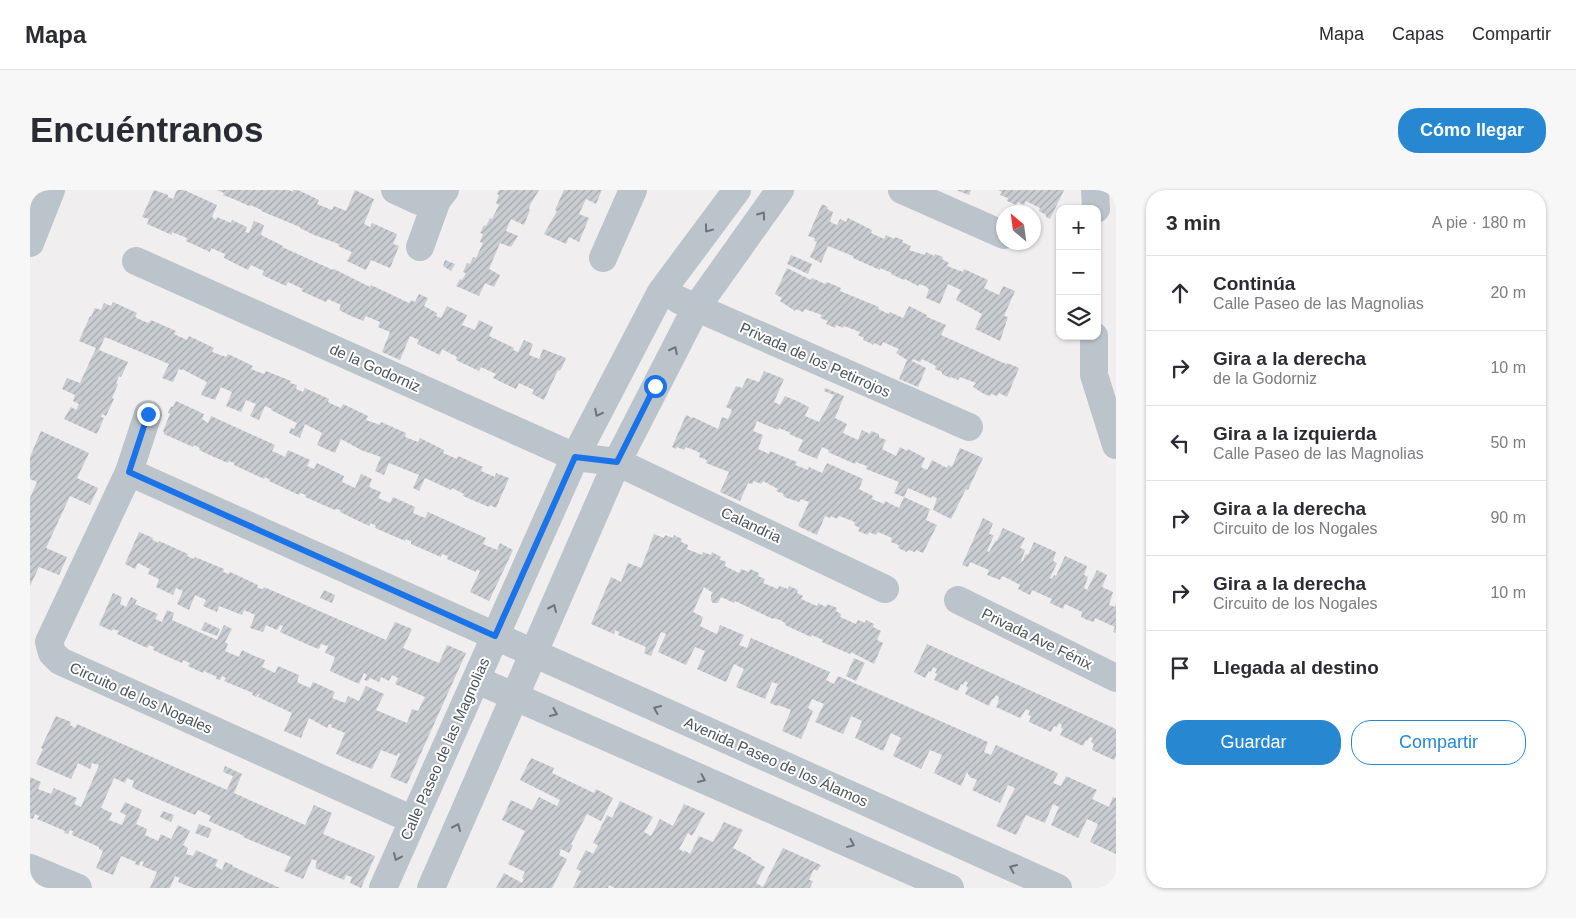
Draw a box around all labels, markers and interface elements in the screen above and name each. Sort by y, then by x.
text: Mapa [25,21,86,48]
text: Mapa [1319,24,1364,44]
text: Capas [1392,24,1444,44]
text: Compartir [1472,24,1551,44]
button: Cómo llegar [1398,108,1546,153]
text: Encuéntranos [30,110,263,149]
north arrow [996,205,1041,250]
map controls [1056,205,1101,340]
button: + [1056,205,1101,250]
one-way arrow [756,211,765,220]
text: 3 min [1166,211,1221,234]
text: A pie · 180 m [1432,214,1526,231]
one-way arrow [705,223,713,232]
button: − [1056,250,1101,295]
text: Continúa [1213,273,1295,294]
icon: ahead [1166,279,1194,307]
text: 20 m [1490,284,1526,301]
button: layers [1056,295,1101,340]
text: Calle Paseo de las Magnolias [1213,295,1424,312]
street label: Privada de los Petirrojos [737,319,893,400]
street label: de la Godorniz [327,340,423,395]
one-way arrow [668,347,678,356]
text: Gira a la derecha [1213,348,1366,369]
icon: right [1166,354,1194,382]
text: 10 m [1490,359,1526,376]
text: de la Godorniz [1213,370,1317,387]
route start [644,375,667,398]
route end [137,403,160,426]
one-way arrow [594,408,604,417]
text: Gira a la izquierda [1213,423,1377,444]
icon: left [1166,429,1194,457]
text: 50 m [1490,434,1526,451]
text: Calle Paseo de las Magnolias [1213,445,1424,462]
text: Gira a la derecha [1213,498,1366,519]
street label: Calandria [719,503,784,546]
icon: right [1166,504,1194,532]
text: 90 m [1490,509,1526,526]
text: Circuito de los Nogales [1213,520,1378,537]
text: Gira a la derecha [1213,573,1366,594]
icon: right [1166,579,1194,607]
text: 10 m [1490,584,1526,601]
text: Circuito de los Nogales [1213,595,1378,612]
one-way arrow [546,604,557,613]
street label: Privada Ave Fénix [979,604,1096,673]
icon: arrive [1166,654,1194,682]
street label: Calle Paseo de las Magnolias [397,655,492,843]
text: Llegada al destino [1213,657,1379,678]
street label: Circuito de los Nogales [67,658,215,737]
one-way arrow [654,705,663,715]
one-way arrow [549,707,558,718]
street label: Avenida Paseo de los Álamos [682,713,871,810]
button: Guardar [1166,720,1341,765]
button: Compartir [1351,720,1526,765]
one-way arrow [697,773,706,783]
one-way arrow [451,823,462,832]
one-way arrow [846,838,855,849]
one-way arrow [393,852,404,861]
one-way arrow [1009,864,1018,874]

